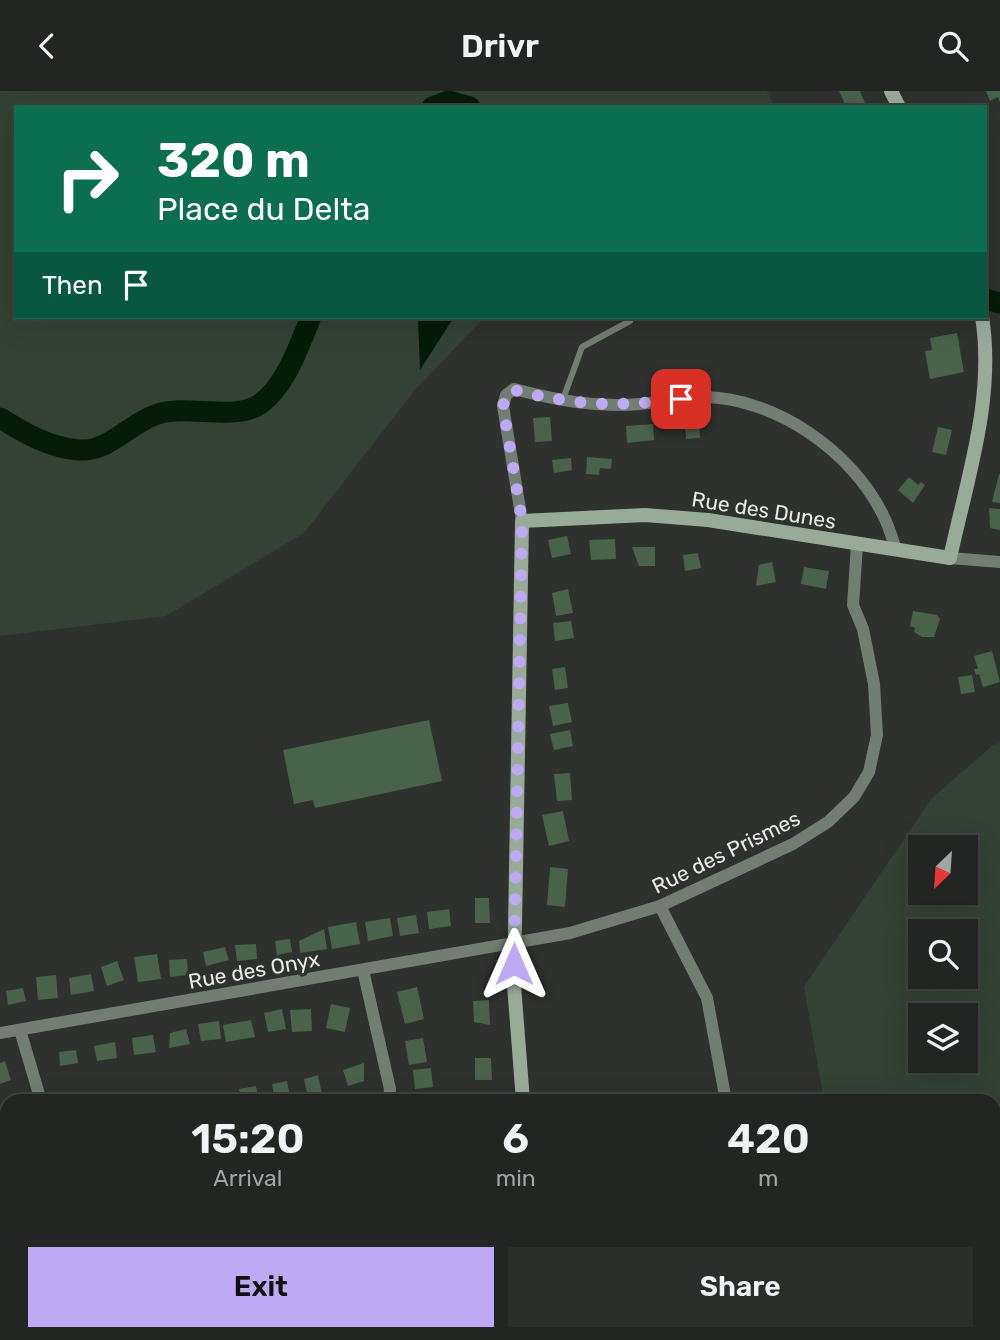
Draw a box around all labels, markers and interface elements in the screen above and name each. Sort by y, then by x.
icon: back [28,27,66,65]
text: Drivr [461,27,539,65]
icon: search [934,27,972,65]
text: 320 m [157,131,310,189]
icon: right [42,133,133,224]
text: Place du Delta [157,190,370,228]
icon: arrive [117,266,155,304]
text: Then [42,270,103,301]
pin [651,369,711,429]
icon: arrive [662,380,700,418]
street label: Rue des Dunes [690,486,838,534]
street label: Rue des Prismes [648,805,804,899]
north arrow [908,835,978,905]
map controls [908,835,978,1073]
button: search [908,919,978,989]
position arrow [477,927,551,1001]
street label: Rue des Onyx [186,946,322,994]
button: layers [908,1003,978,1073]
text: 15:20 [191,1114,305,1164]
text: 6 [502,1114,529,1164]
text: 420 [727,1114,810,1164]
text: Arrival [213,1164,282,1192]
text: min [496,1164,536,1192]
text: m [758,1164,779,1192]
button: Exit [28,1247,494,1327]
button: Share [508,1247,973,1327]

